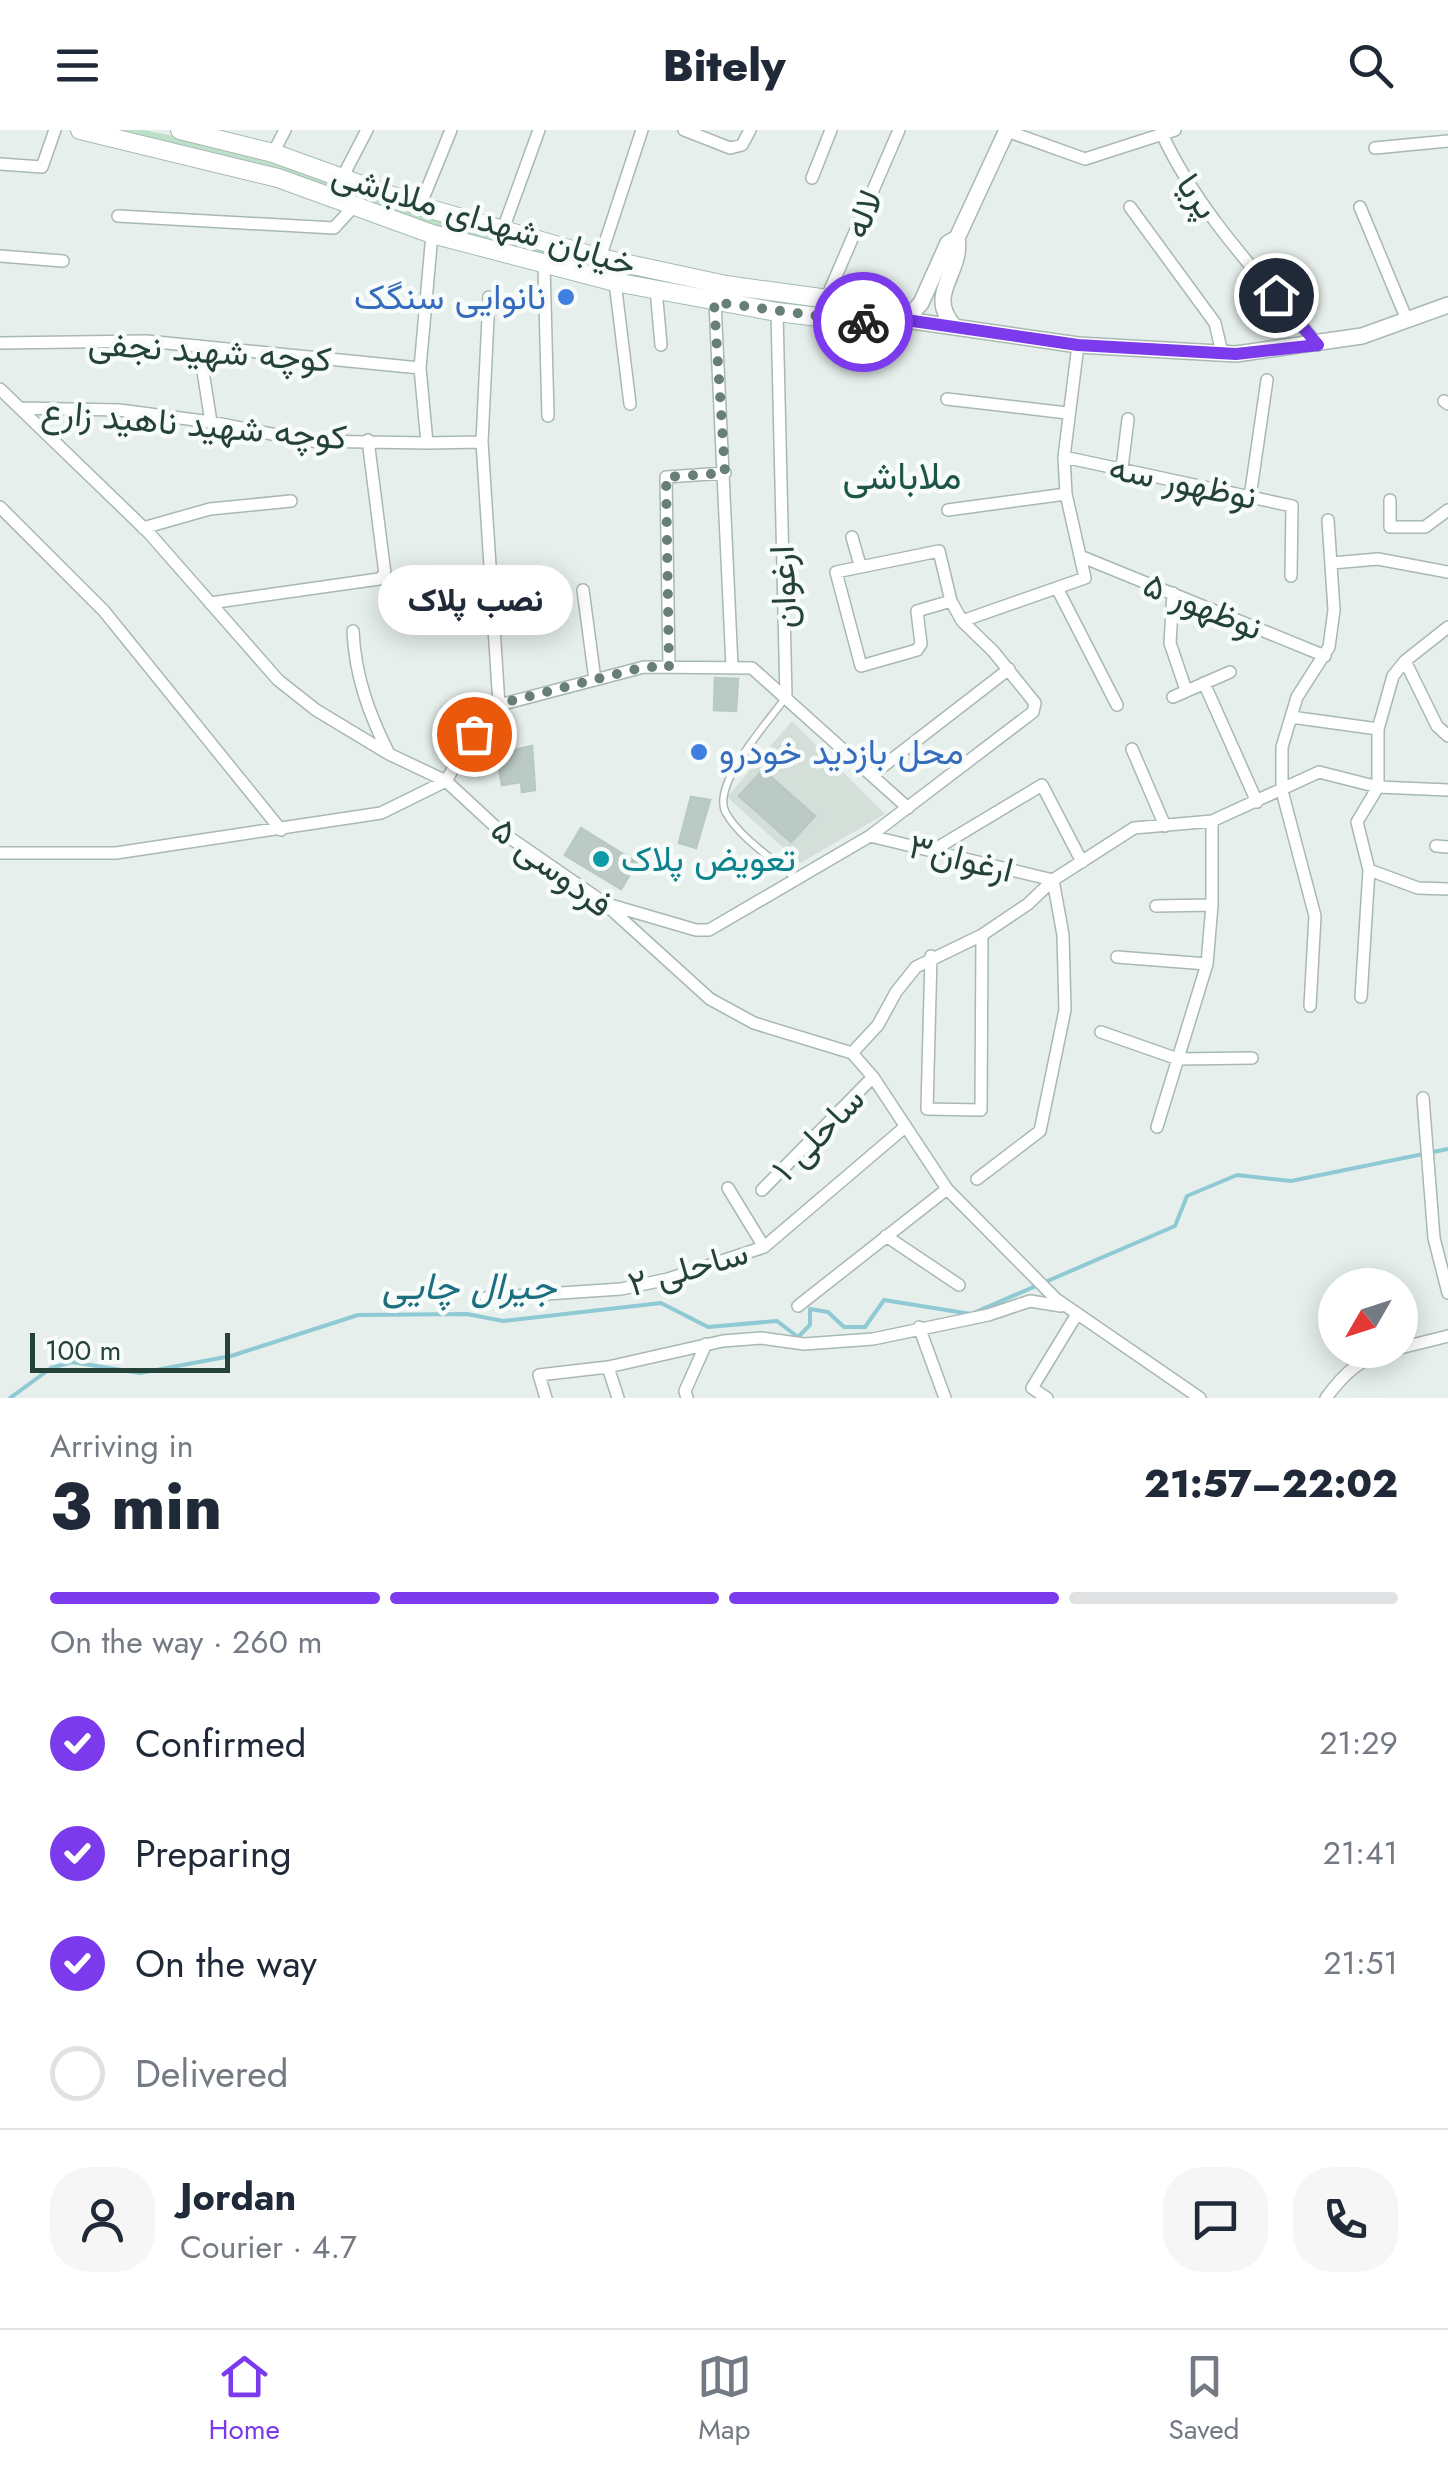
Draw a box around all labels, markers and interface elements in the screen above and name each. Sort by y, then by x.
text: Bitely [662,33,786,98]
icon: menu [50,38,105,93]
icon: search [1343,38,1398,93]
street label: خیابان شهدای ملاباشی [326,149,642,289]
street label: پریا [1164,163,1232,229]
street label: لاله [831,182,895,246]
pin [1234,253,1319,338]
icon: home [1249,268,1304,323]
place label: نانوایی سنگک [354,272,546,322]
courier [813,272,913,372]
marker: نانوایی سنگک [555,286,577,308]
icon: bike [836,295,891,350]
street label: کوچه شهید نجفی [87,318,333,384]
street label: کوچه شهید ناهید زارع [39,386,349,462]
street label: نوظهور سه [1105,442,1261,522]
district label: ملاباشی [843,448,961,503]
street label: ارغوان [757,545,809,629]
street label: نوظهور ۵ [1136,560,1270,652]
callout: نصب پلاک [376,564,572,634]
text: نصب پلاک [408,577,543,623]
pin [432,692,517,777]
icon: bag [447,707,502,762]
place label: محل بازدید خودرو [719,727,964,777]
marker: محل بازدید خودرو [688,741,710,763]
street label: فردوسی ۵ [481,805,623,929]
street label: ارغوان۳ [903,821,1019,895]
place label: تعویض پلاک [621,834,796,884]
marker: تعویض پلاک [590,848,612,870]
street label: ساحلی ۱ [760,1075,876,1193]
street label: ساحلی ۲ [622,1227,754,1309]
water label: جیرال چایی [382,1258,558,1313]
north arrow [1318,1268,1418,1368]
map controls [1318,1268,1418,1368]
scale bar [30,1328,230,1372]
text: 100 m [45,1330,121,1371]
text: Arriving in [50,1423,194,1469]
text: 21:57–22:02 [1144,1456,1398,1511]
text: 3 min [50,1459,222,1553]
text: On the way · 260 m [50,1619,323,1665]
icon: check [50,1716,105,1771]
text: Confirmed [135,1716,306,1771]
text: 21:29 [1319,1720,1398,1766]
icon: check [50,1826,105,1881]
text: Preparing [135,1826,292,1881]
text: 21:41 [1323,1830,1398,1876]
icon: check [50,1936,105,1991]
text: On the way [135,1936,317,1991]
text: 21:51 [1323,1940,1398,1986]
text: Delivered [135,2046,288,2101]
button: person [50,2167,155,2272]
button: chat [1163,2167,1268,2272]
button: phone [1293,2167,1398,2272]
text: Jordan [180,2169,296,2224]
text: Courier · 4.7 [180,2224,357,2270]
tab: Home [208,2349,280,2450]
tab: Map [697,2349,752,2450]
tab: Saved [1169,2349,1240,2450]

